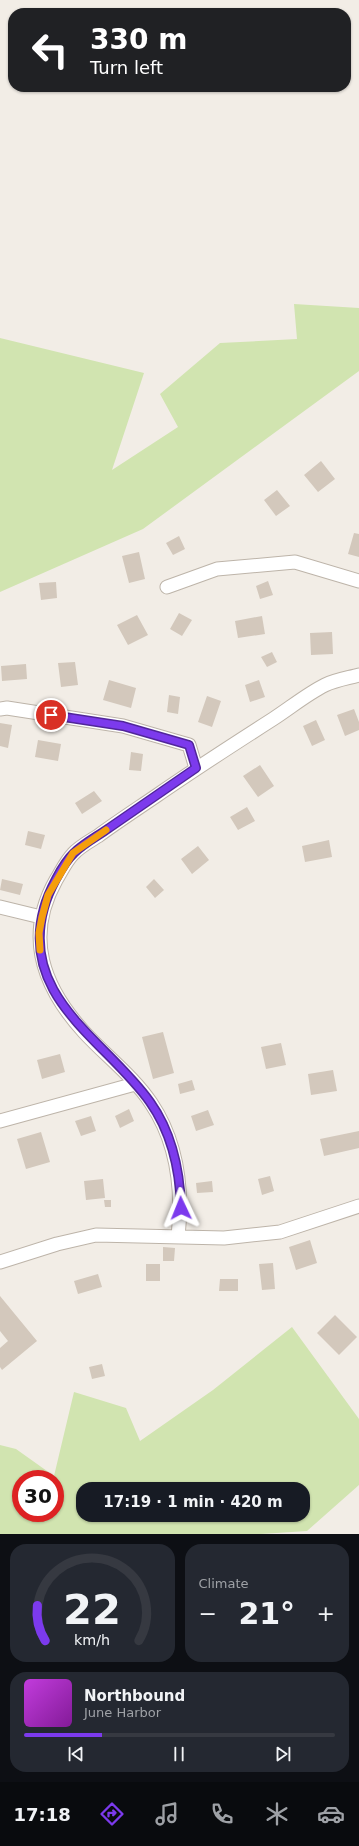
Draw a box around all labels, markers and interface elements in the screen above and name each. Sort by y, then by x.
text: 330 m [90,23,187,56]
icon: left [24,24,76,76]
text: Turn left [90,57,163,78]
pin [34,698,68,732]
icon: arrive [40,704,62,726]
position arrow [160,1187,202,1229]
speed limit sign: 30 [12,1470,64,1522]
text: 17:19 · 1 min · 420 m [103,1493,283,1511]
text: Climate [199,1576,249,1591]
text: 22 [63,1585,121,1634]
text: 21° [238,1596,295,1631]
text: − [199,1601,217,1626]
text: + [317,1601,335,1626]
text: km/h [74,1632,110,1648]
text: Northbound [84,1687,185,1705]
text: June Harbor [84,1705,161,1720]
icon: previous [65,1743,87,1765]
icon: pause [168,1743,190,1765]
icon: next [272,1743,294,1765]
icon: directions [98,1800,126,1828]
icon: music [153,1800,181,1828]
icon: phone [208,1800,236,1828]
icon: climate [263,1800,291,1828]
icon: car [317,1800,345,1828]
text: 17:18 [13,1804,71,1825]

